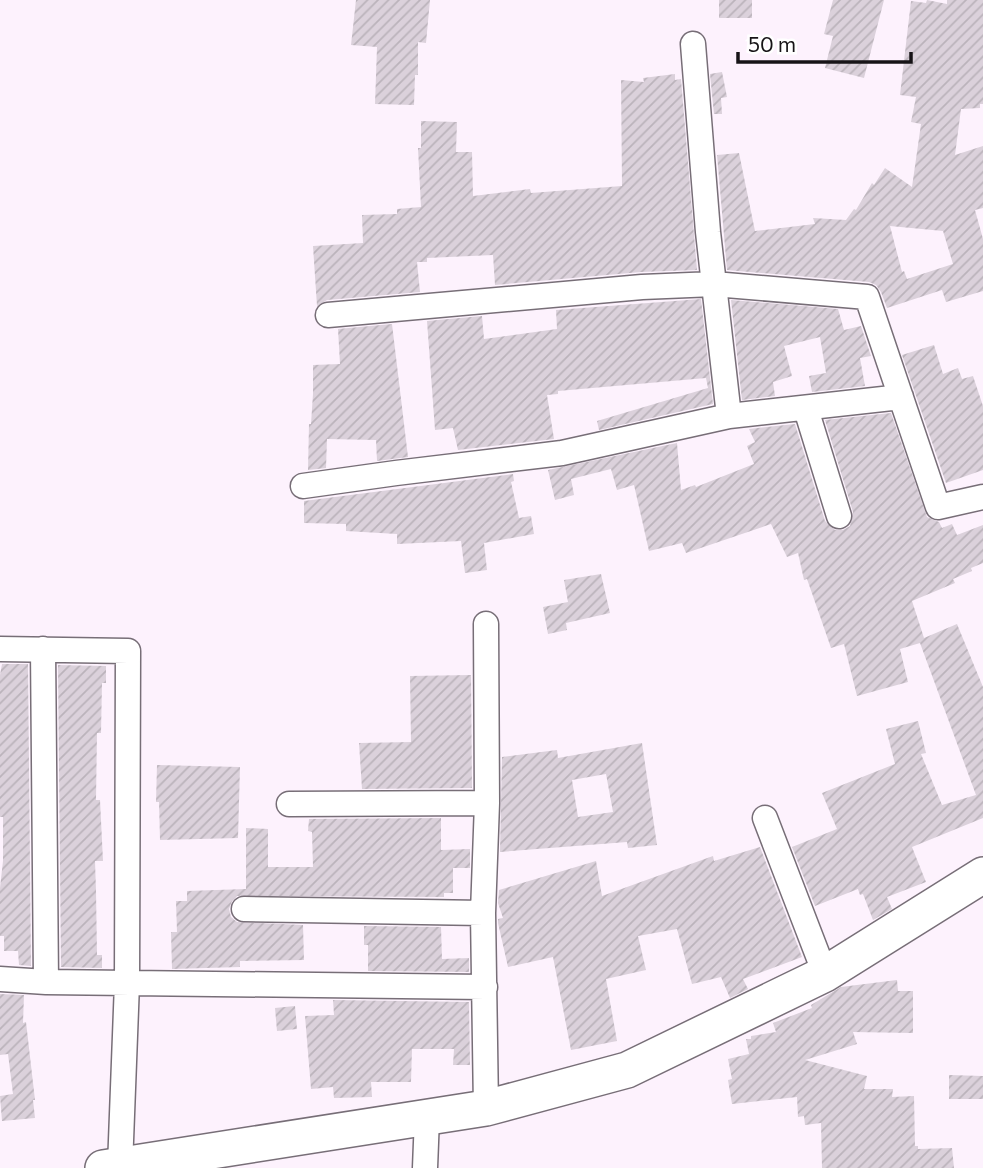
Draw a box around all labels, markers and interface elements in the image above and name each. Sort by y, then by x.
scale bar [738,21,911,65]
text: 50 m [748,31,796,56]

